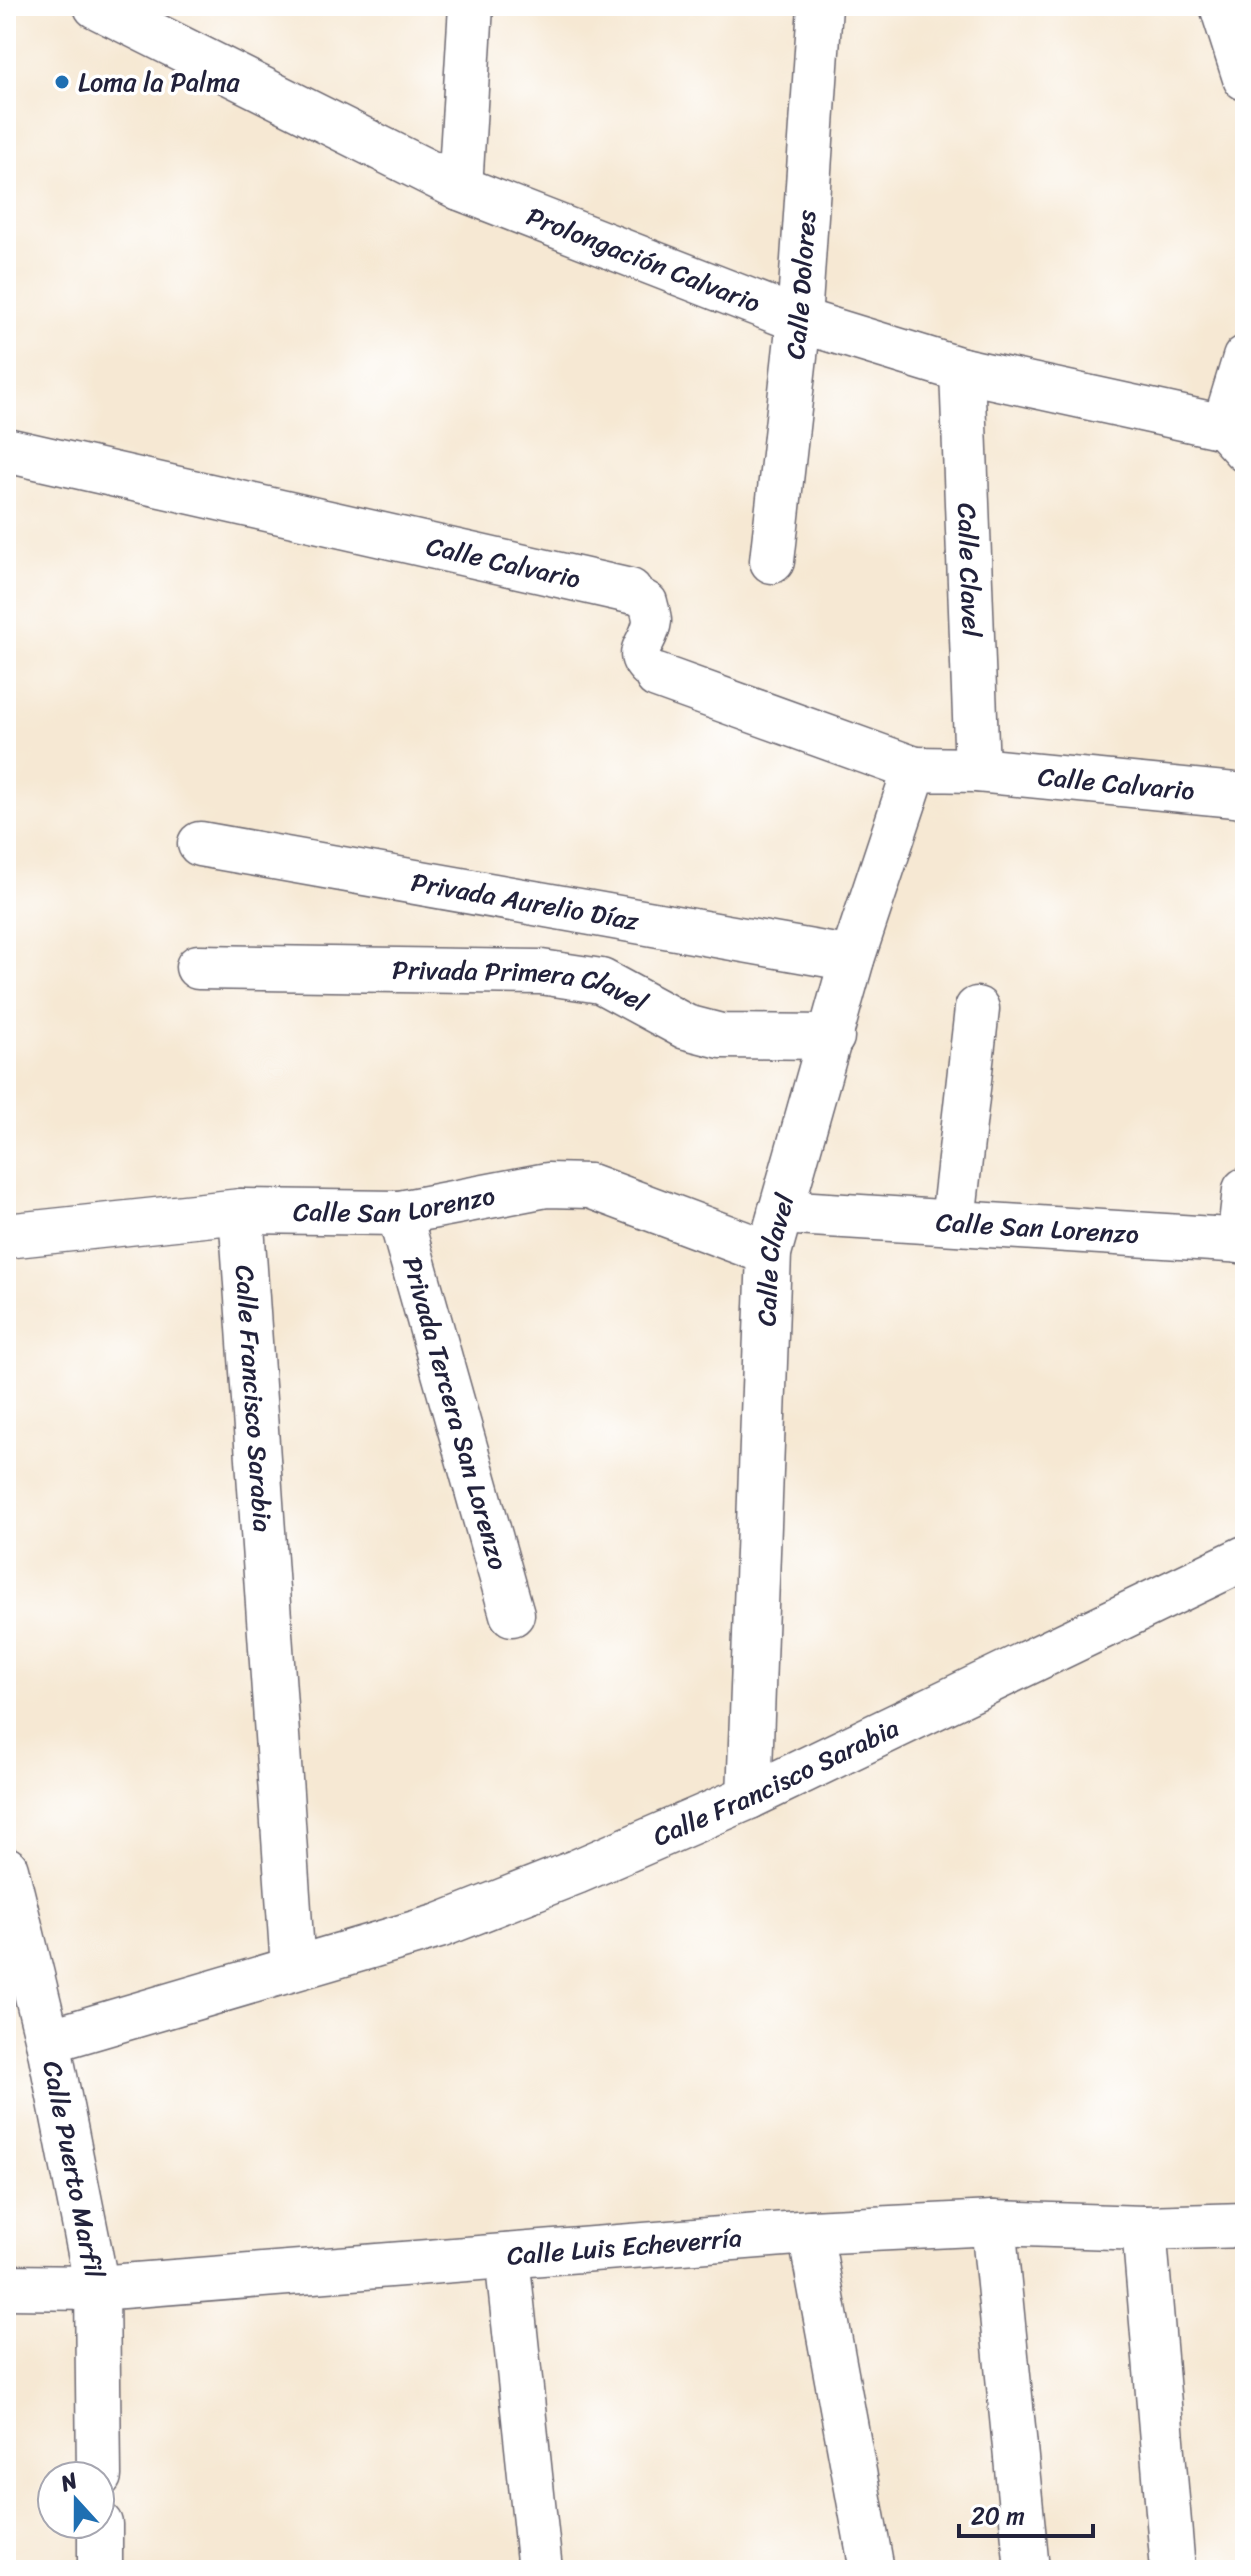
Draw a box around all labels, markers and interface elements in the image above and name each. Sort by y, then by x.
place label: Loma la Palma [78,59,240,105]
marker: Loma la Palma [53,73,71,91]
street label: Prolongación Calvario [520,193,767,326]
street label: Calle Dolores [772,208,829,362]
street label: Calle Clavel [944,502,995,638]
street label: Calle Calvario [422,523,585,602]
street label: Calle Calvario [1036,753,1197,814]
street label: Privada Aurelio Díaz [408,859,643,944]
street label: Privada Primera Clavel [392,947,656,1025]
street label: Calle San Lorenzo [293,1172,499,1236]
street label: Calle Clavel [743,1188,808,1327]
street label: Calle San Lorenzo [935,1199,1140,1257]
street label: Privada Tercera San Lorenzo [389,1251,521,1575]
street label: Calle Francisco Sarabia [222,1264,286,1533]
street label: Calle Francisco Sarabia [645,1705,907,1859]
street label: Calle Puerto Marfil [29,2057,118,2283]
street label: Calle Luis Echeverría [505,2214,744,2279]
north arrow [36,2460,116,2540]
text: N [54,2461,84,2503]
scale bar [959,2488,1093,2538]
text: 20 m [971,2495,1025,2537]

